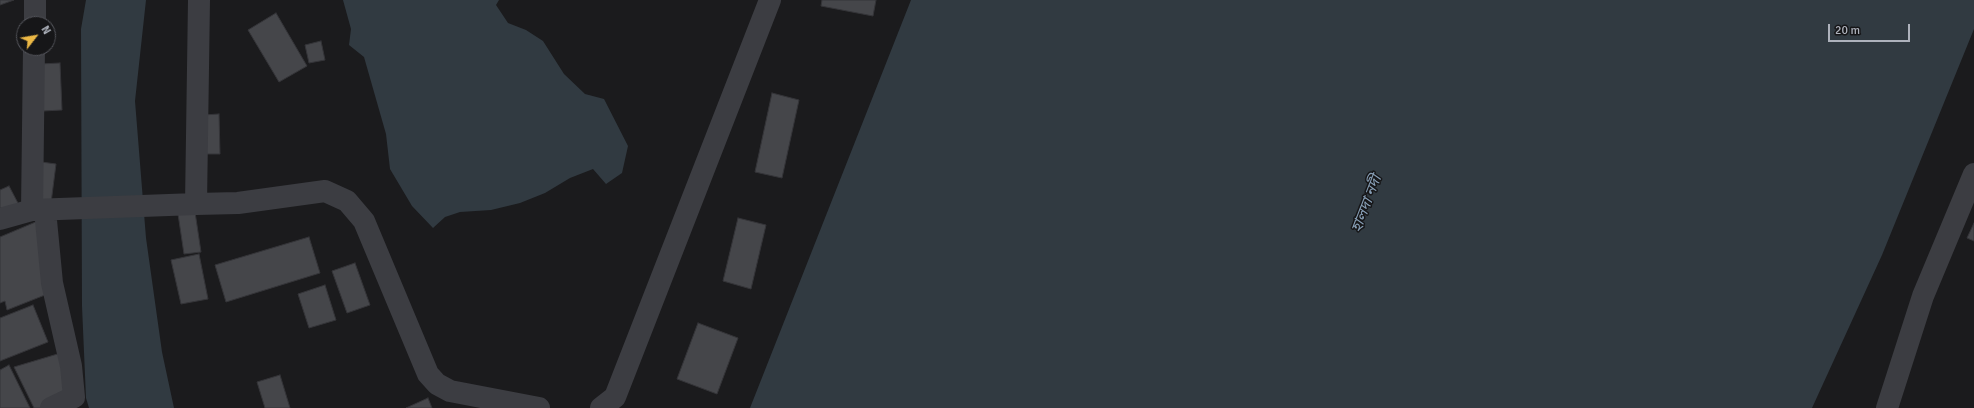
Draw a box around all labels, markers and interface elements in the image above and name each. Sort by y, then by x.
north arrow [16,16,56,56]
scale bar [1830,16,1912,42]
text: N [38,23,53,37]
text: 20 m [1835,23,1860,38]
water label: হালদা নদী [1348,173,1386,235]

